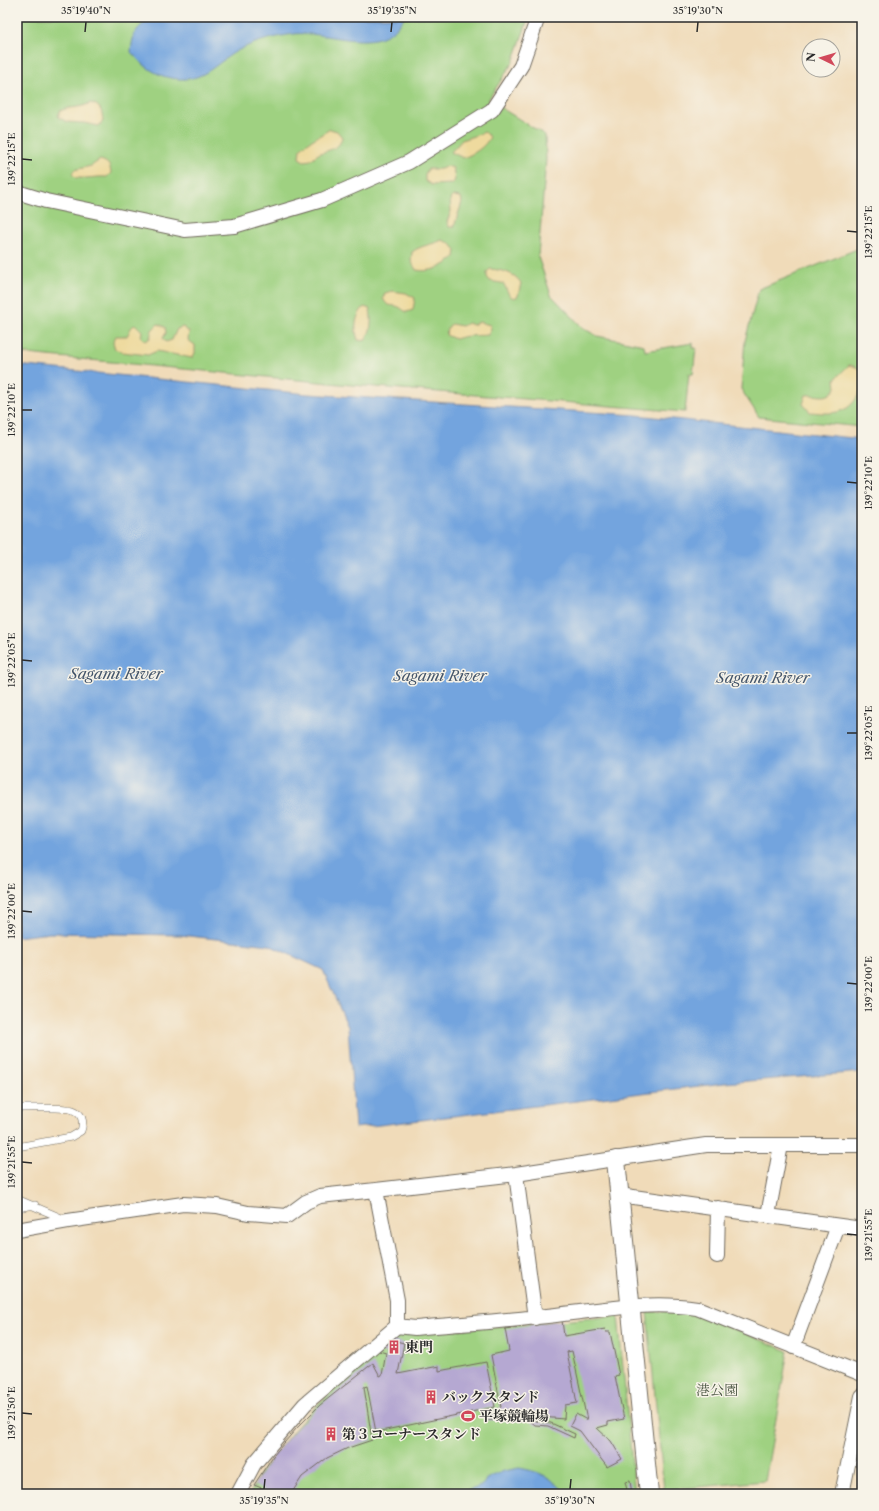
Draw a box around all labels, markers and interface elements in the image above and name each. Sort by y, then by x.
text: 35°19'40"N [61,4,111,17]
text: 35°19'35"N [367,4,417,17]
text: 35°19'30"N [673,4,723,17]
north arrow [801,38,841,78]
text: N [804,51,818,63]
text: 139°22'15"E [5,133,18,185]
text: 139°22'15"E [862,206,875,258]
text: 139°22'10"E [5,383,18,437]
text: 139°22'10"E [862,456,875,510]
text: 139°22'05"E [5,632,18,687]
water label: Sagami River [68,664,164,683]
water label: Sagami River [392,666,488,685]
water label: Sagami River [715,668,811,687]
text: 139°22'05"E [862,705,875,760]
text: 139°22'00"E [5,883,18,939]
text: 139°22'00"E [862,956,875,1012]
text: 139°21'55"E [5,1136,18,1188]
text: 139°21'55"E [862,1209,875,1261]
place label: 東門 [405,1338,433,1356]
building icon: 東門 [386,1339,402,1355]
park label: 港公園 [696,1381,738,1399]
text: 139°21'50"E [5,1386,18,1440]
place label: バックスタンド [442,1388,540,1406]
building icon: バックスタンド [423,1389,439,1405]
place label: 平塚競輪場 [479,1407,549,1425]
sports icon: 平塚競輪場 [460,1408,476,1424]
place label: 第３コーナースタンド [342,1425,481,1443]
building icon: 第３コーナースタンド [323,1426,339,1442]
text: 35°19'35"N [239,1494,289,1507]
text: 35°19'30"N [545,1494,595,1507]

